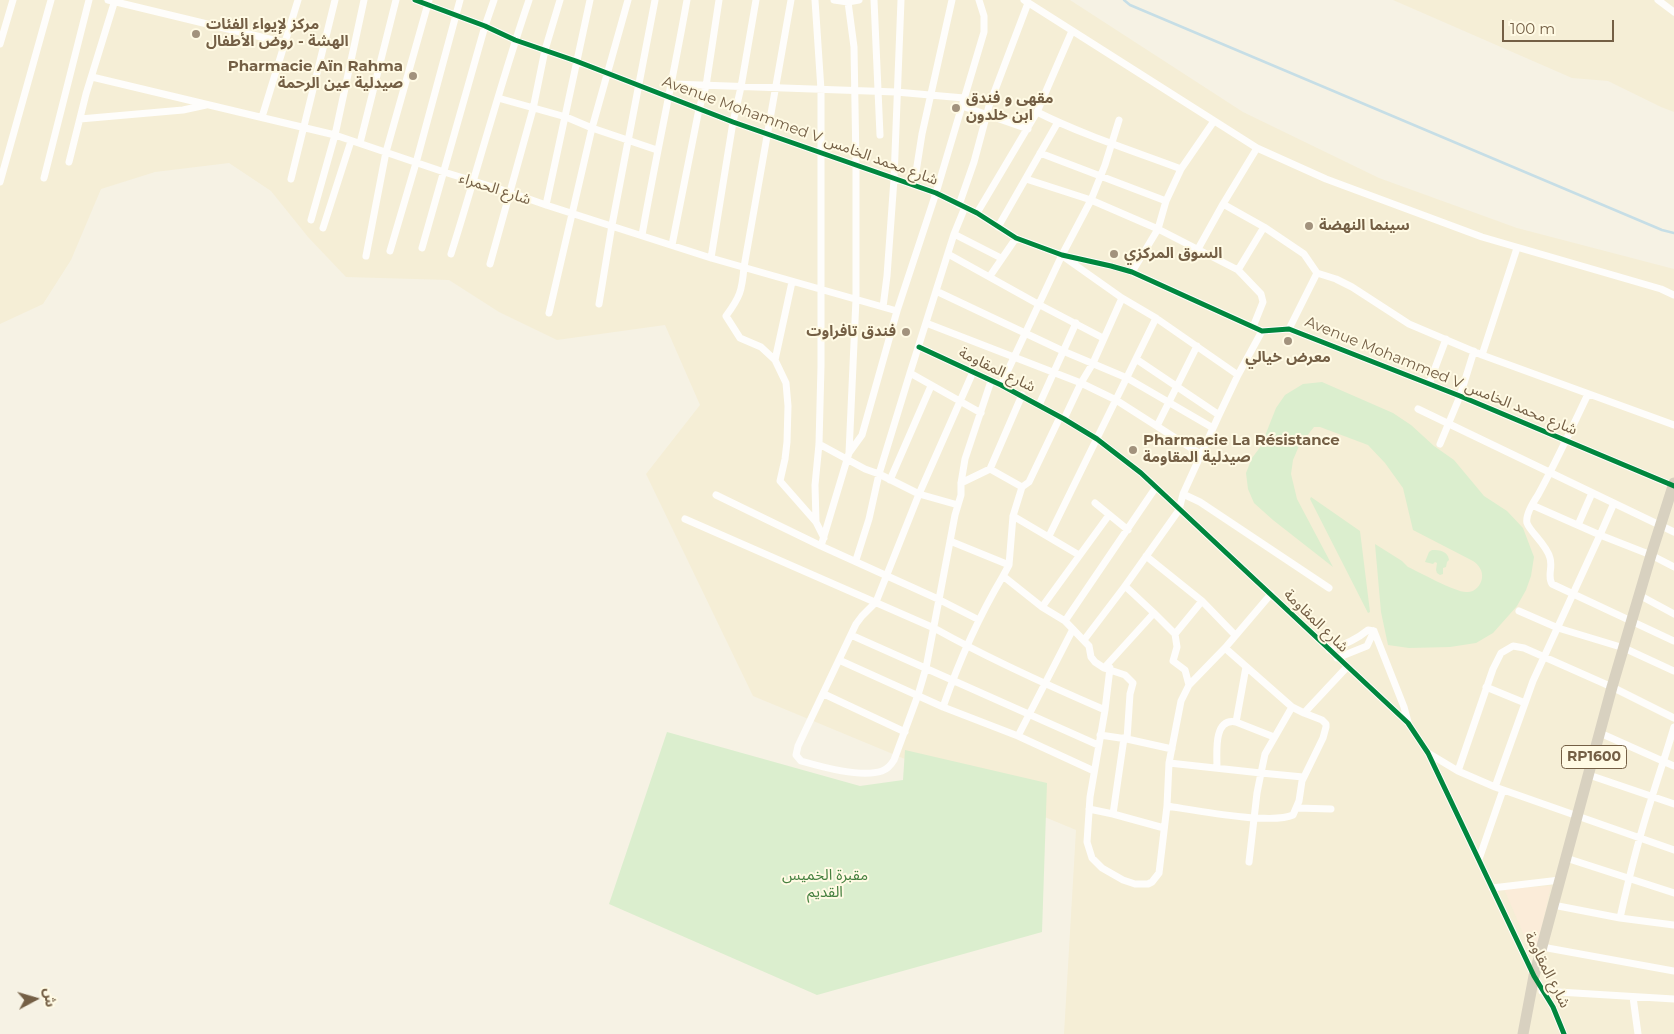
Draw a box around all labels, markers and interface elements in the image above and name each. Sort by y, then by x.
scale bar [1504,10,1616,42]
place label: مركز لإيواء الفئات الهشة - روض الأطفال [206,16,349,51]
text: 100 m [1510,19,1555,38]
marker: مركز لإيواء الفئات الهشة - روض الأطفال [190,28,202,40]
place label: Pharmacie Aïn Rahma صيدلية عين الرحمة [228,58,403,93]
marker: Pharmacie Aïn Rahma صيدلية عين الرحمة [407,70,419,82]
street label: Avenue Mohammed V شارع محمد الخامس [660,73,940,189]
place label: مقهى و فندق ابن خلدون [966,90,1054,125]
marker: مقهى و فندق ابن خلدون [950,102,962,114]
street label: شارع الحمراء [457,169,533,209]
place label: سينما النهضة [1319,217,1410,235]
marker: سينما النهضة [1303,220,1315,232]
place label: السوق المركزي [1124,245,1222,263]
marker: السوق المركزي [1108,248,1120,260]
street label: Avenue Mohammed V شارع محمد الخامس [1302,313,1580,439]
place label: فندق تافراوت [806,323,896,341]
marker: فندق تافراوت [900,326,912,338]
marker: معرض خيالي [1282,335,1294,347]
street label: شارع المقاومة [956,344,1038,396]
place label: معرض خيالي [1245,349,1331,367]
place label: Pharmacie La Résistance صيدلية المقاومة [1143,432,1340,467]
marker: Pharmacie La Résistance صيدلية المقاومة [1127,444,1139,456]
street label: شارع المقاومة [1280,586,1352,656]
road number: RP1600 [1562,746,1626,769]
park label: مقبرة الخميس القديم [782,867,868,902]
street label: شارع المقاومة [1520,929,1574,1011]
north arrow [10,974,60,1024]
text: ش [40,987,60,1008]

